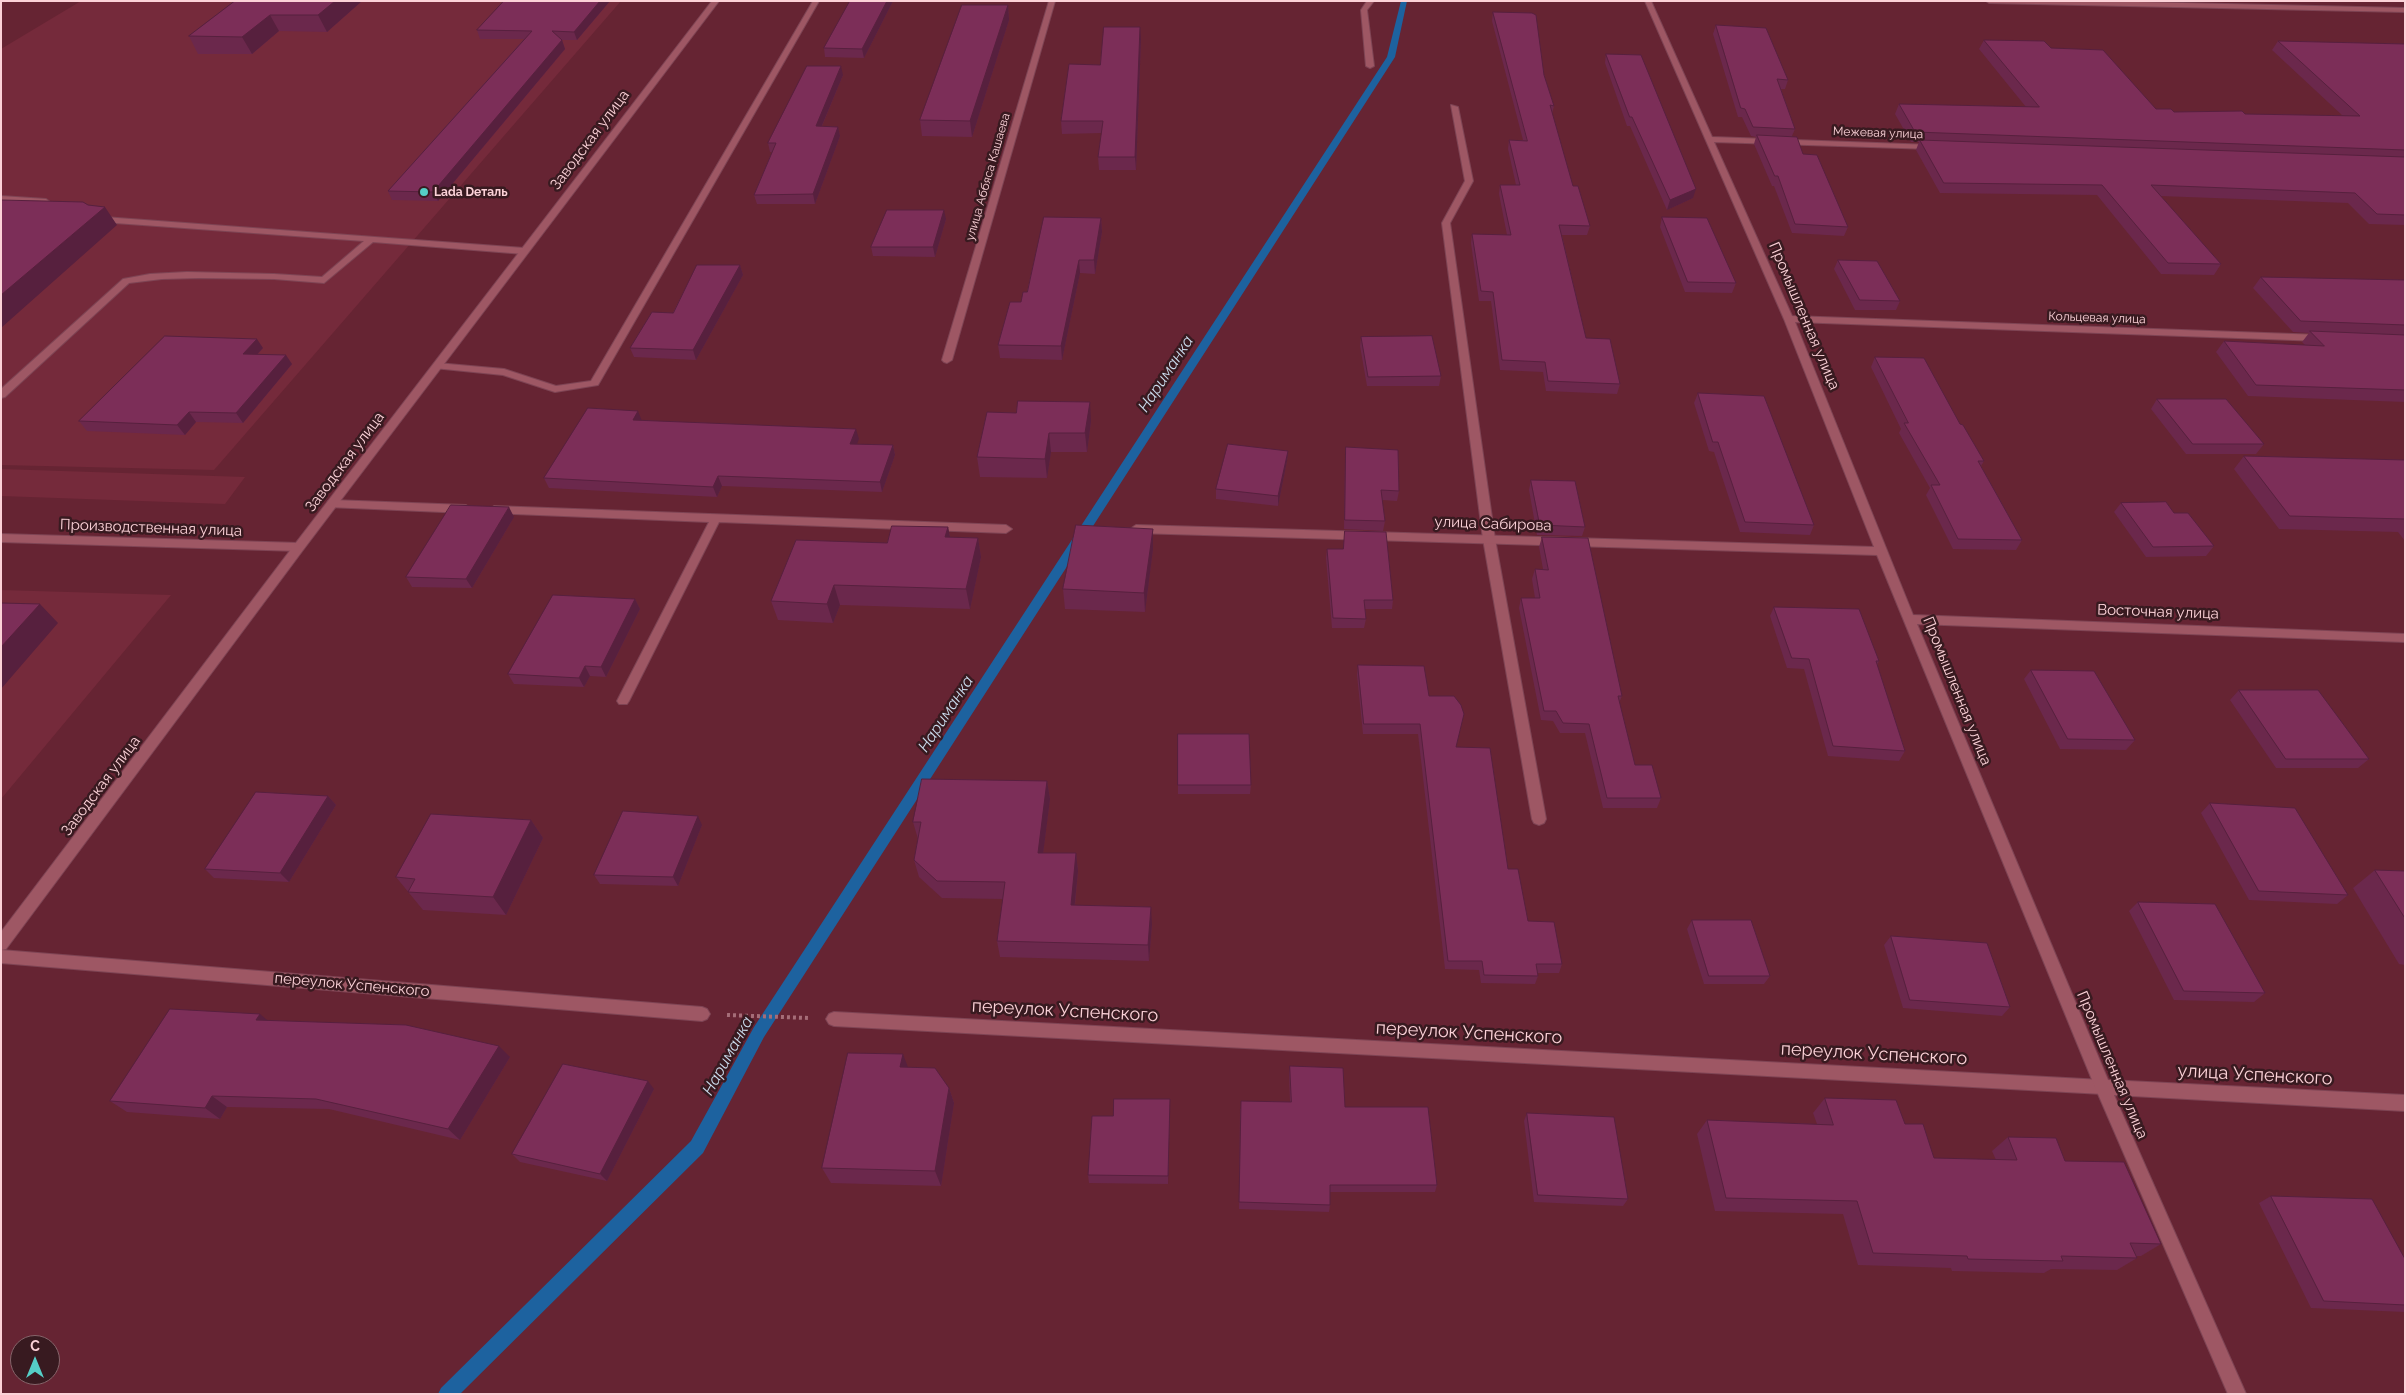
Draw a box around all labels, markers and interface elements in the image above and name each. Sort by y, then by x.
street label: Заводская улица [547,87,633,193]
street label: улица Аббяса Кашаева [963,111,1013,243]
street label: Межевая улица [1833,124,1923,142]
place label: Lada Dеталь [434,185,508,199]
marker: Lada Dеталь [418,186,430,198]
street label: Промышленная улица [1765,239,1843,393]
street label: Кольцевая улица [2048,309,2146,327]
water label: Нариманка [1134,332,1198,416]
street label: Заводская улица [302,409,388,515]
street label: улица Сабирова [1434,513,1552,535]
street label: Производственная улица [60,516,242,540]
street label: Восточная улица [2097,601,2219,623]
street label: Промышленная улица [1919,614,1995,768]
water label: Нариманка [914,672,978,756]
street label: Заводская улица [58,733,144,839]
street label: переулок Успенского [274,969,430,1001]
street label: Промышленная улица [2073,988,2151,1142]
street label: переулок Успенского [971,995,1159,1027]
water label: Нариманка [699,1014,757,1098]
street label: переулок Успенского [1375,1017,1563,1049]
street label: переулок Успенского [1780,1038,1968,1070]
street label: улица Успенского [2177,1060,2333,1090]
north arrow [10,1335,60,1385]
text: С [30,1338,40,1354]

